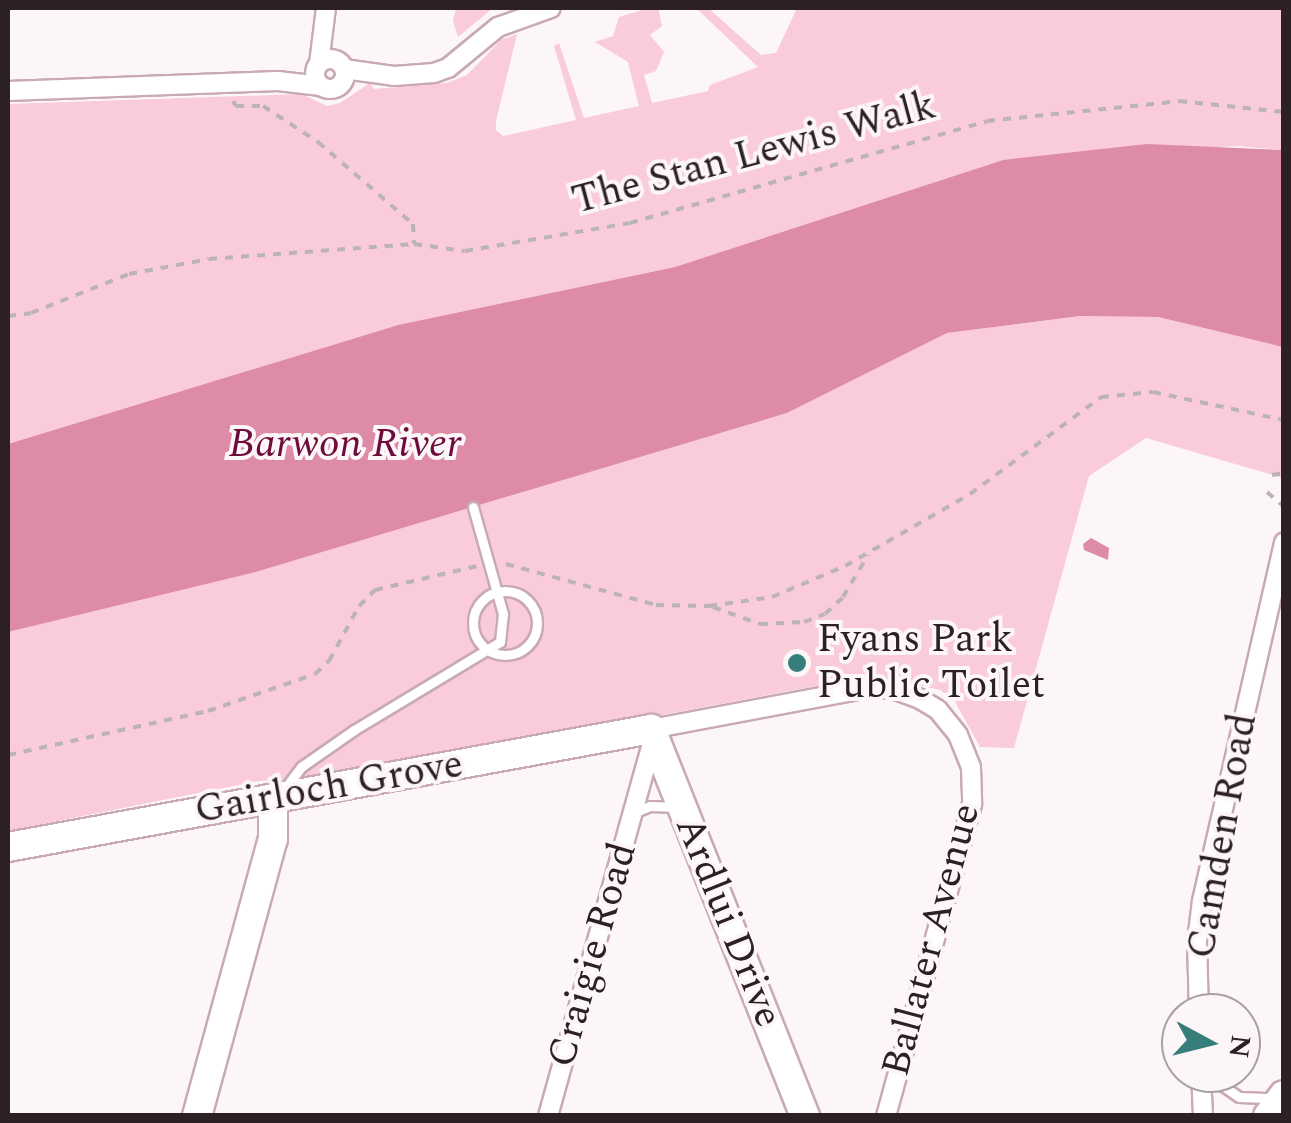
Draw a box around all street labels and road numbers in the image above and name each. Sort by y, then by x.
street label: The Stan Lewis Walk [567,82,941,226]
street label: Camden Road [1178,710,1268,962]
street label: Gairloch Grove [191,741,467,835]
street label: Ballater Avenue [873,798,991,1082]
street label: Ardlui Drive [664,810,792,1034]
street label: Craigie Road [538,837,648,1073]

